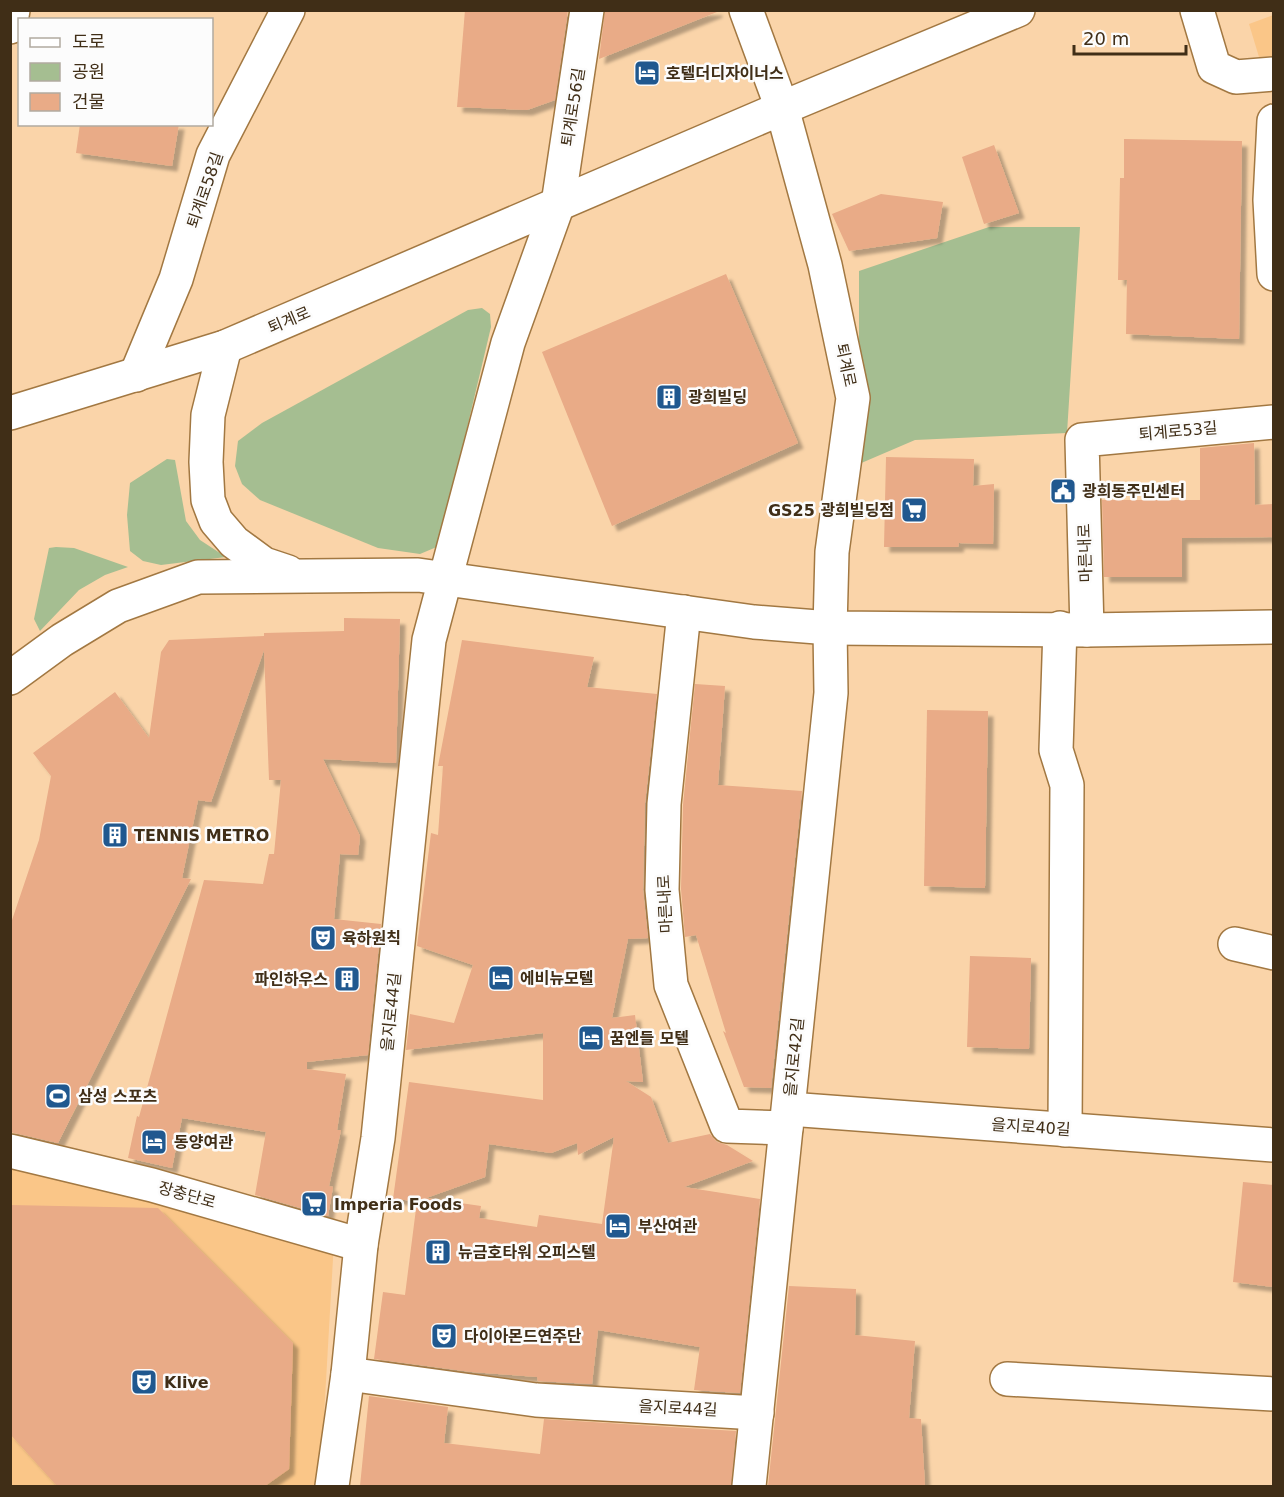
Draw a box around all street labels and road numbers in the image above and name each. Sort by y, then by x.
street label: 퇴계로56길 [557,66,589,148]
street label: 퇴계로58길 [183,149,227,231]
street label: 퇴계로 [265,303,313,337]
street label: 퇴계로 [832,341,860,389]
street label: 퇴계로53길 [1138,418,1218,444]
street label: 마른내로 [1074,523,1096,583]
street label: 마른내로 [654,874,676,934]
street label: 을지로44길 [377,972,405,1052]
street label: 을지로42길 [780,1017,808,1097]
street label: 을지로40길 [991,1115,1071,1139]
street label: 장충단로 [156,1178,218,1212]
street label: 을지로44길 [638,1396,718,1420]

